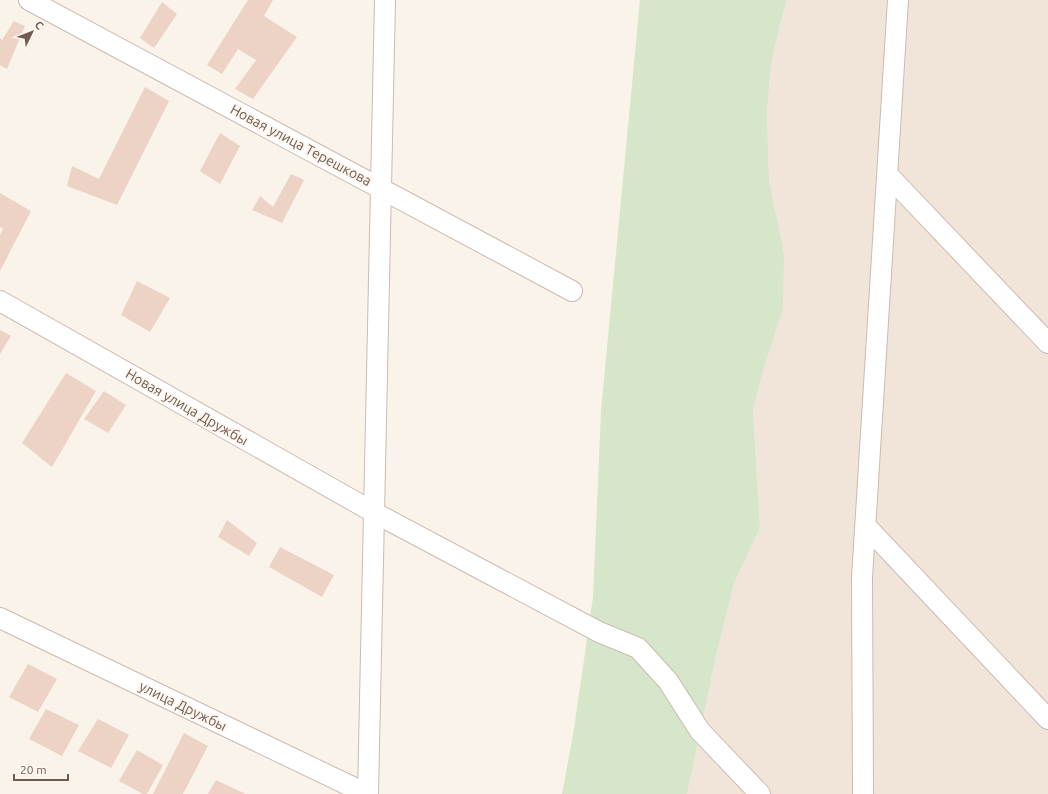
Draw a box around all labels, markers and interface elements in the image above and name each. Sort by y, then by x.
north arrow [12,12,52,52]
text: С [33,19,46,32]
street label: Новая улица Терешкова [228,101,374,189]
street label: Новая улица Дружбы [123,365,251,449]
street label: улица Дружбы [137,678,229,734]
scale bar [14,756,68,782]
text: 20 m [20,763,47,776]

